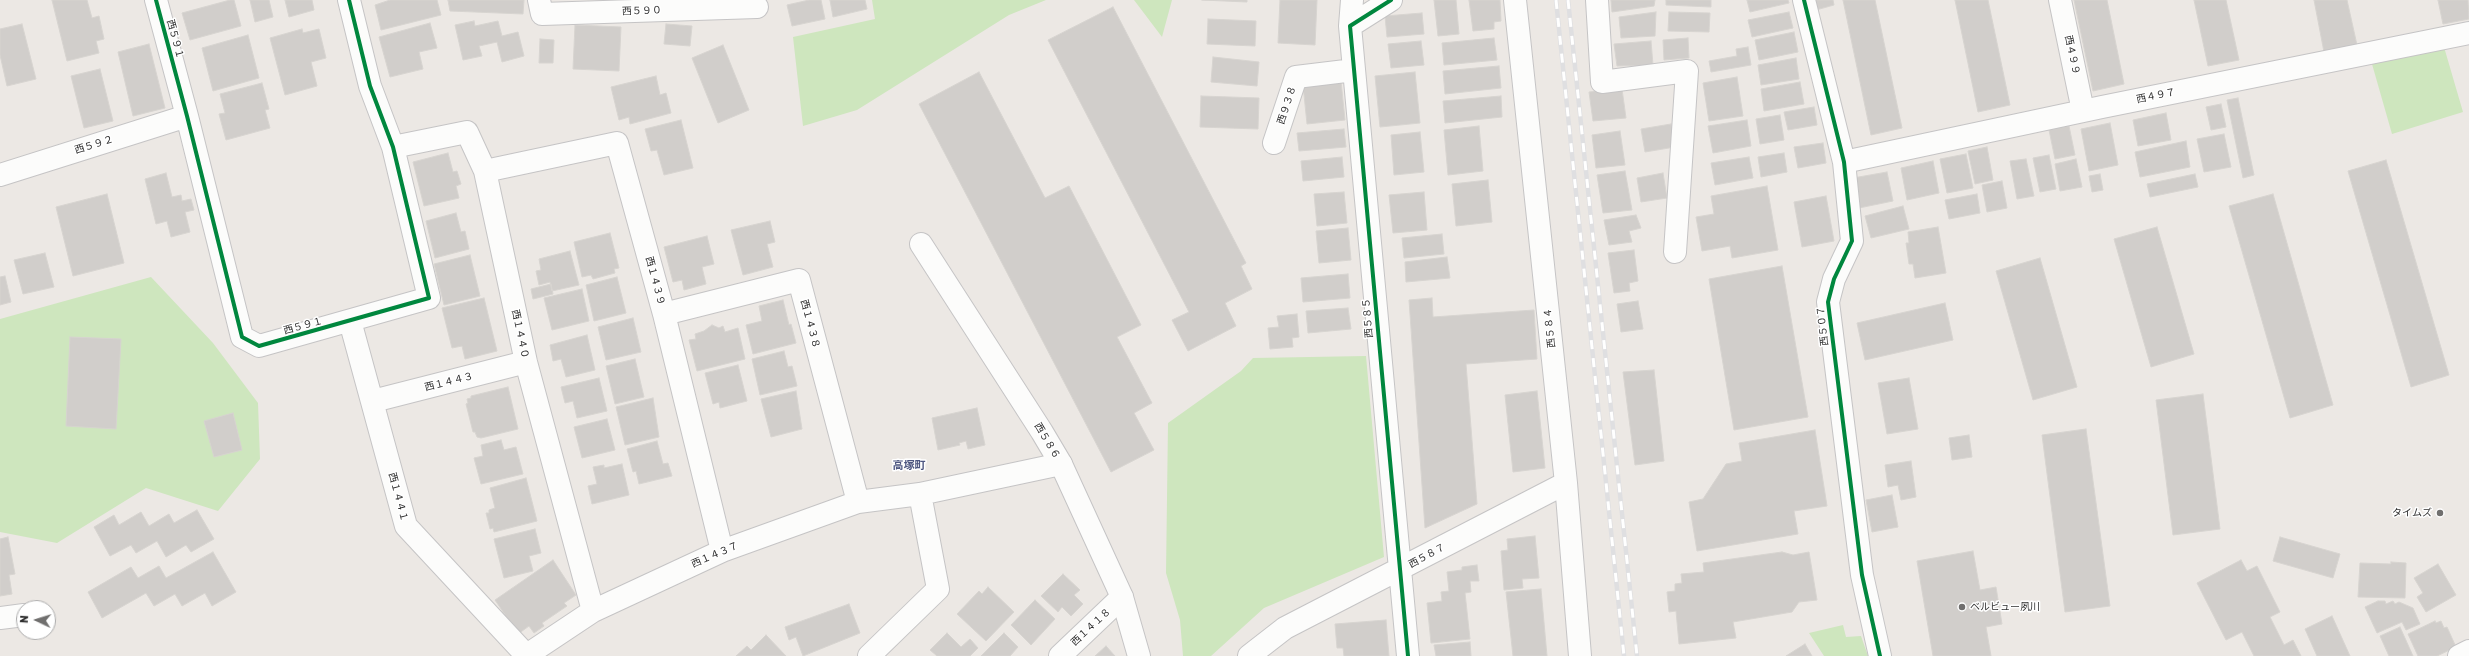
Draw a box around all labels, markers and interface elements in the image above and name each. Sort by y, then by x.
street label: 西５９０ [622,4,662,18]
street label: 西５９１ [164,18,186,60]
street label: 西４９９ [2062,34,2082,76]
street label: 西９３８ [1275,84,1299,126]
street label: 西４９７ [2135,86,2177,106]
street label: 西５９２ [73,133,115,157]
street label: 西１４３９ [643,255,667,307]
street label: 西１４３８ [798,298,822,350]
street label: 西５８５ [1360,298,1376,338]
street label: 西５０７ [1815,305,1831,347]
street label: 西５８４ [1542,307,1558,349]
street label: 西１４４０ [509,308,531,360]
street label: 西５９１ [282,315,324,337]
street label: 西１４４３ [423,370,475,394]
street label: 西５８６ [1032,421,1062,461]
district label: 高塚町 [893,459,925,473]
street label: 西１４４１ [386,471,410,523]
place label: タイムズ [2392,507,2432,519]
marker: タイムズ [2435,508,2445,518]
street label: 西１４３７ [690,540,740,570]
street label: 西５８７ [1407,541,1447,571]
north arrow [16,600,56,640]
place label: ベルビュー夙川 [1970,601,2040,613]
marker: ベルビュー夙川 [1957,602,1967,612]
street label: 西１４１８ [1069,606,1113,648]
text: N [18,615,31,624]

